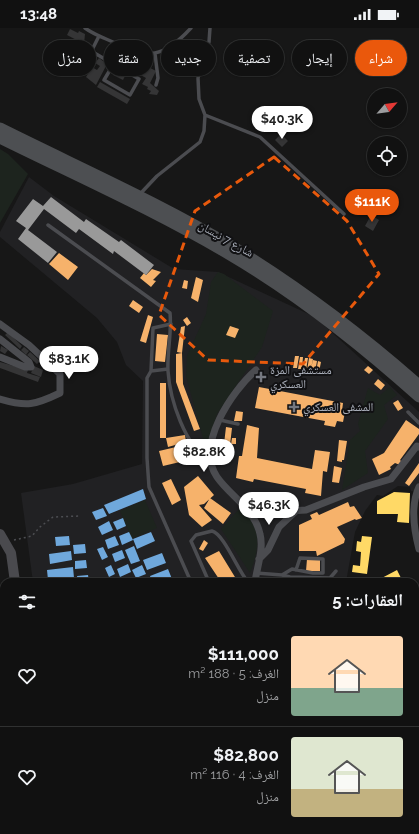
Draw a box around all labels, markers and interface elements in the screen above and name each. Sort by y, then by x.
text: 13:48 [20,5,57,23]
chip: منزل [43,40,96,76]
chip: شقة [104,40,153,76]
chip: جديد [161,40,216,76]
chip: تصفية [224,40,284,76]
chip: إيجار [292,40,347,76]
chip: شراء [355,40,407,76]
north arrow [367,88,407,128]
map controls [367,88,407,176]
pin: $40.3K [249,106,315,140]
text: $40.3K [261,111,303,126]
button: locate [367,136,407,176]
pin: $111K [344,189,400,223]
text: $111K [354,194,390,209]
street label: شارع 7 نيسان [195,218,256,261]
pin: $83.1K [36,346,102,380]
text: $83.1K [48,351,90,366]
place label: مستشفى المزة العسكري [270,363,332,394]
marker: مستشفى المزة العسكري [255,371,267,383]
place label: المشفى العسكري [303,400,374,417]
marker: المشفى العسكري [288,401,300,413]
pin: $82.8K [171,439,237,473]
text: $82.8K [183,444,225,459]
pin: $46.3K [236,492,302,526]
text: $46.3K [248,497,290,512]
text: العقارات: 5 [332,590,403,610]
icon: filters [16,591,38,613]
text: $111,000 [208,644,279,664]
icon: home [323,652,371,700]
icon: heart [16,665,38,687]
text: الغرف: 5 · 188 m² [188,666,279,681]
text: منزل [256,688,279,703]
text: $82,800 [213,745,279,765]
icon: home [323,753,371,801]
icon: heart [16,766,38,788]
text: الغرف: 4 · 116 m² [190,767,279,782]
text: منزل [256,789,279,804]

